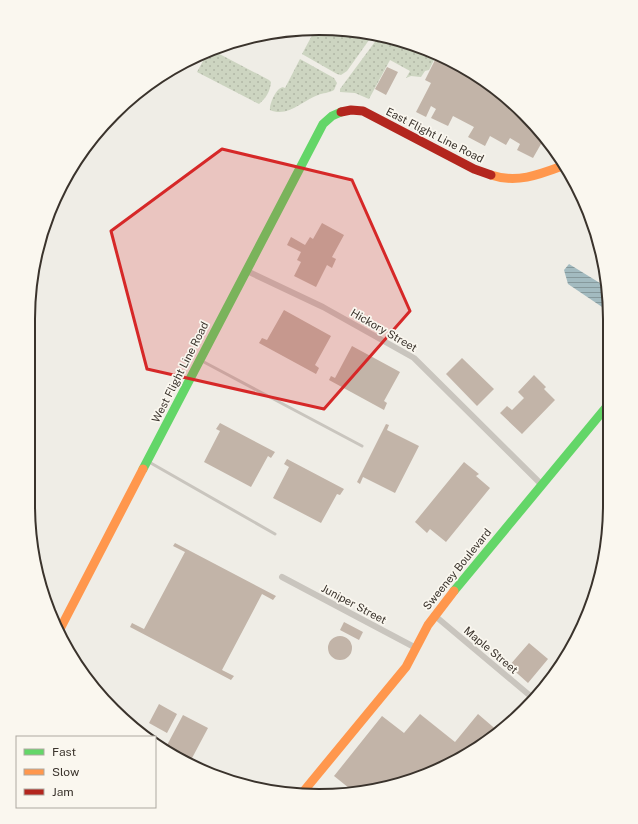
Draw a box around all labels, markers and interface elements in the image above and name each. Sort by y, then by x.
street label: East Flight Line Road [384,105,486,165]
street label: Hickory Street [349,306,419,354]
street label: West Flight Line Road [149,320,211,424]
street label: Sweeney Boulevard [421,526,493,612]
street label: Juniper Street [320,582,388,626]
street label: Maple Street [462,624,520,676]
legend [16,736,156,808]
text: Fast [52,745,77,759]
text: Slow [52,765,80,779]
text: Jam [52,785,74,799]

